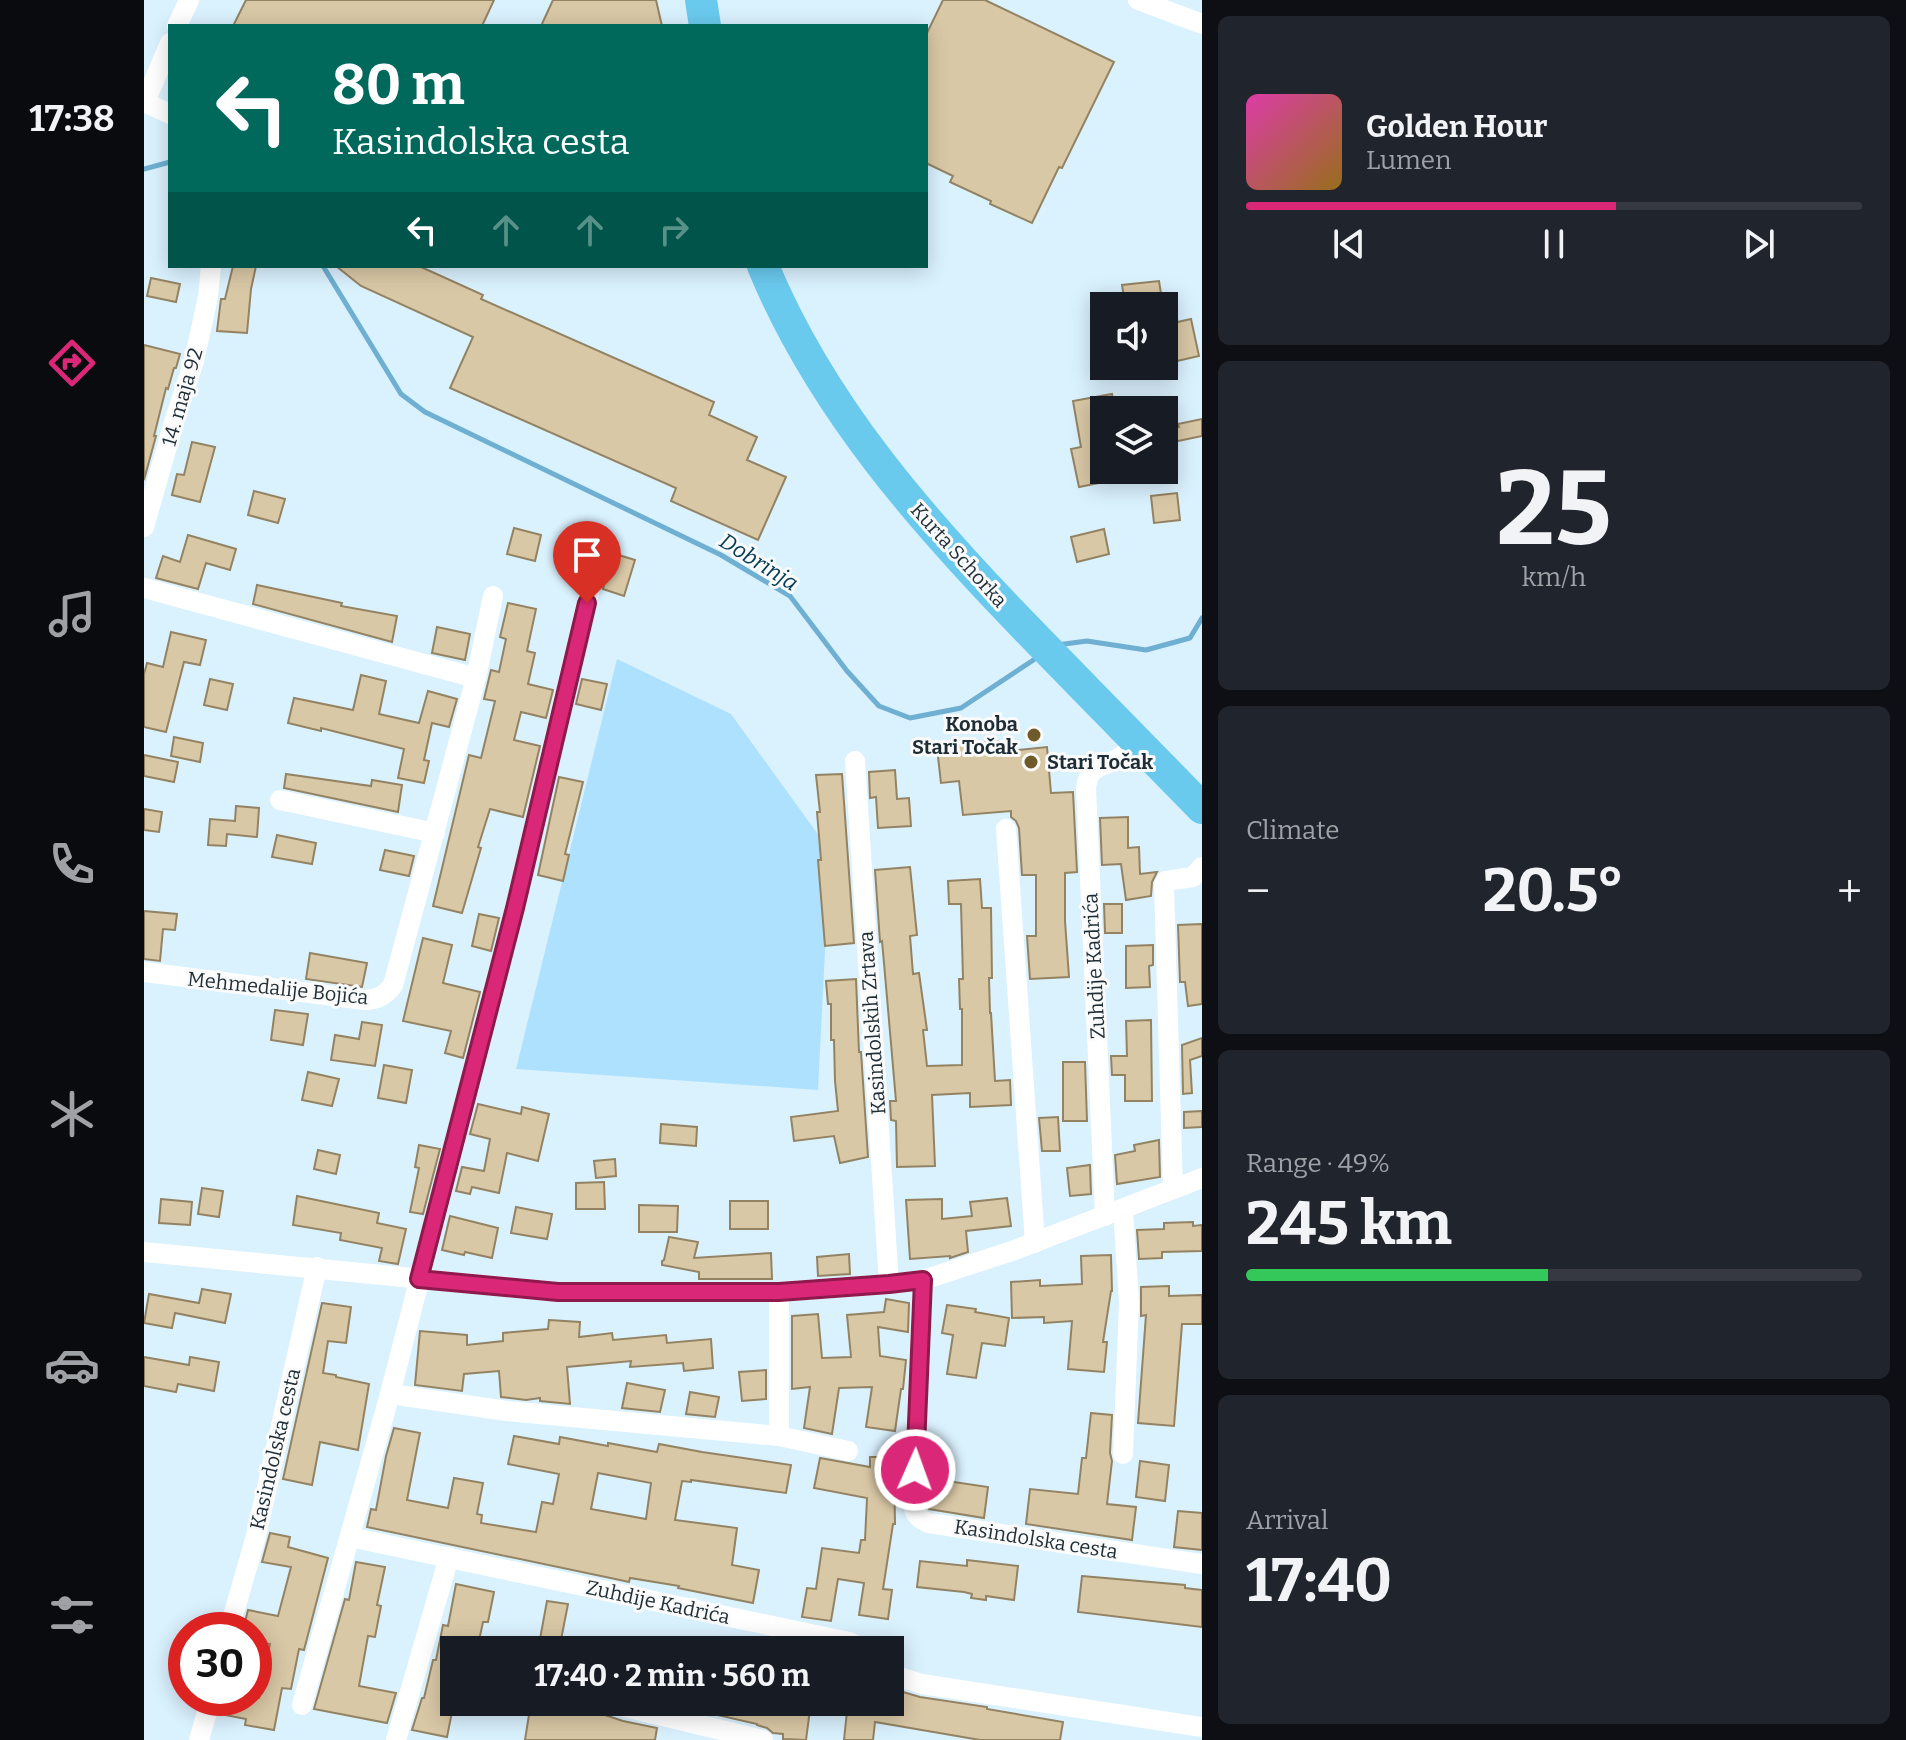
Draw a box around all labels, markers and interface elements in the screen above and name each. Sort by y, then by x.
text: 80 m [332,52,465,119]
icon: left [200,56,304,160]
text: 17:38 [29,97,115,141]
text: Golden Hour [1366,109,1547,145]
text: Kasindolska cesta [332,120,629,164]
text: Lumen [1366,145,1452,176]
icon: left [400,208,444,252]
icon: ahead [484,208,528,252]
icon: ahead [568,208,612,252]
icon: right [652,208,696,252]
icon: previous [1327,222,1371,266]
icon: pause [1532,222,1576,266]
icon: next [1737,222,1781,266]
map controls [1090,292,1178,484]
button: sound [1090,292,1178,380]
icon: directions [44,335,100,391]
street label: 14. maja 92 [157,345,208,449]
button: layers [1090,396,1178,484]
text: 25 [1496,447,1612,572]
street label: Kurta Schorka [906,498,1012,612]
pin [553,521,621,603]
water label: Dobrinja [715,527,803,597]
icon: arrive [565,533,609,577]
text: km/h [1522,562,1586,593]
icon: music [44,586,100,642]
place label: Konoba Stari Točak [912,712,1018,759]
marker: Konoba Stari Točak [1025,726,1043,744]
place label: Stari Točak [1047,750,1153,774]
marker: Stari Točak [1022,753,1040,771]
text: Climate [1246,815,1340,846]
icon: phone [44,836,100,892]
text: 20.5° [1483,855,1624,927]
text: − [1246,865,1270,918]
text: + [1837,865,1862,918]
street label: Zuhdije Kadrića [1078,892,1111,1040]
street label: Kasindolskih Zrtava [854,930,890,1116]
street label: Mehmedalije Bojića [186,967,370,1010]
icon: climate [44,1086,100,1142]
text: Range · 49% [1246,1148,1390,1179]
text: 245 km [1246,1188,1452,1260]
icon: car [44,1337,100,1393]
street label: Kasindolska cesta [245,1366,305,1532]
position arrow [873,1428,957,1512]
text: Arrival [1246,1505,1328,1536]
street label: Kasindolska cesta [953,1514,1120,1564]
text: 17:40 [1246,1545,1392,1617]
street label: Zuhdije Kadrića [584,1575,732,1630]
icon: filters [44,1587,100,1643]
speed limit sign: 30 [168,1612,272,1716]
text: 17:40 · 2 min · 560 m [534,1658,810,1694]

